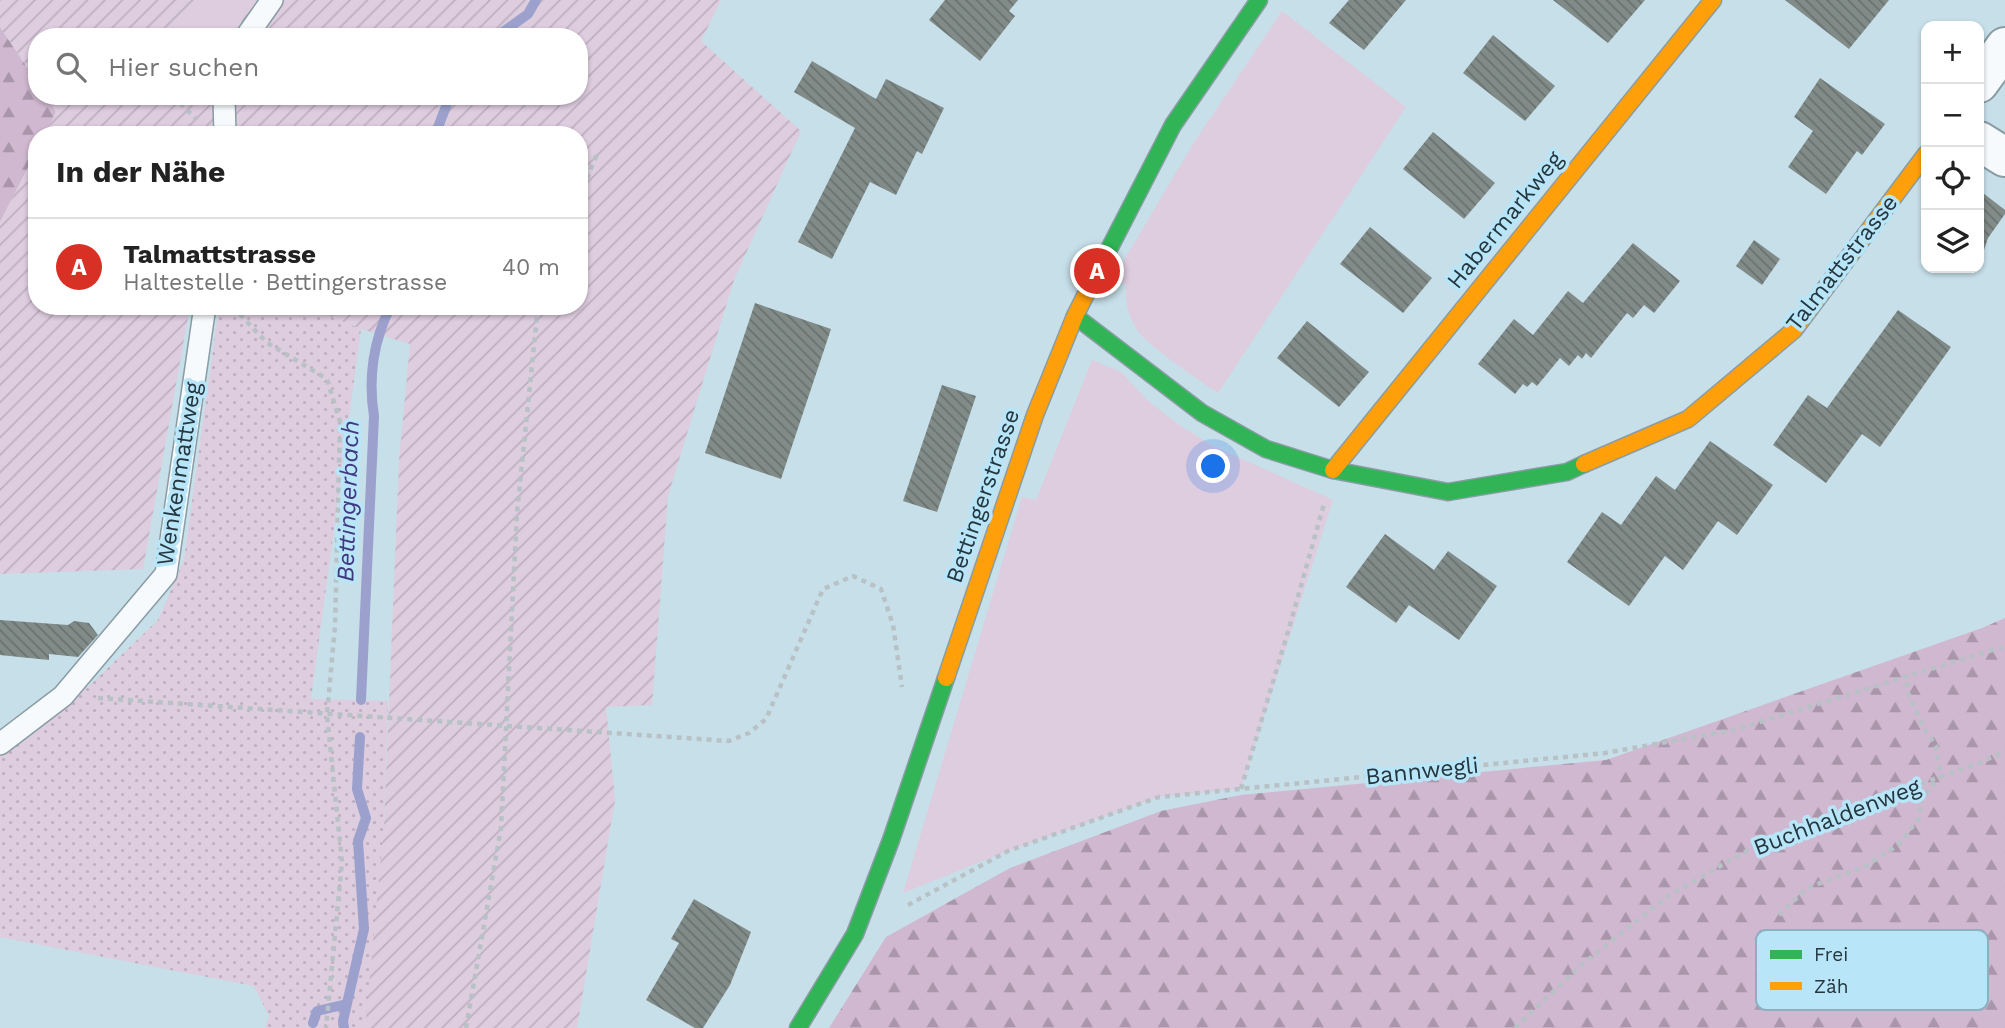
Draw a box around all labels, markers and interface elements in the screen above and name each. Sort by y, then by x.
map controls [1921,21,1984,273]
button: + [1921,21,1984,84]
search box [28,28,588,105]
icon: search [52,48,90,86]
text: Hier suchen [108,52,259,82]
button: − [1921,84,1984,147]
street label: Habermarkweg [1441,145,1569,294]
button: locate [1921,147,1984,210]
text: In der Nähe [56,154,225,189]
street label: Talmattstrasse [1780,190,1904,336]
button: layers [1921,210,1984,273]
text: Talmattstrasse [123,239,316,269]
pin: A [1074,245,1120,297]
text: A [71,254,87,281]
text: 40 m [502,254,560,281]
text: Haltestelle · Bettingerstrasse [123,269,447,296]
street label: Wenkenmattweg [151,379,207,568]
street label: Bettingerstrasse [941,406,1025,586]
water label: Bettingerbach [331,420,365,582]
your location [1196,449,1230,483]
street label: Bannwegli [1364,752,1480,790]
street label: Buchhaldenweg [1750,772,1925,861]
legend [1756,930,1988,1010]
text: Frei [1814,943,1848,966]
text: Zäh [1814,975,1849,998]

